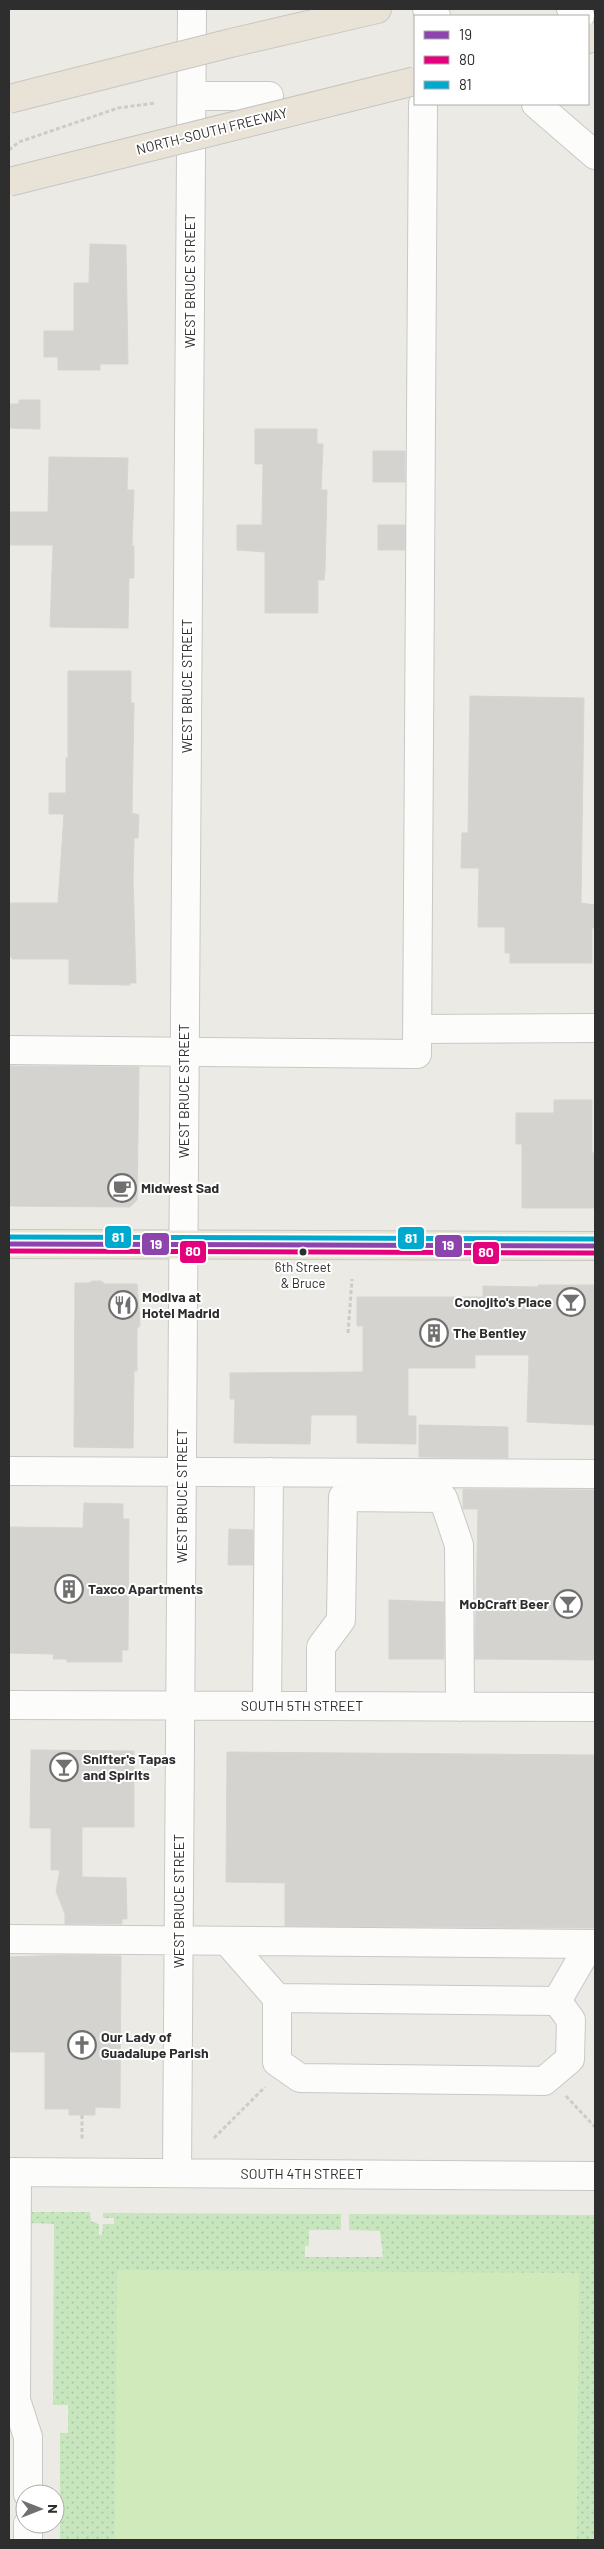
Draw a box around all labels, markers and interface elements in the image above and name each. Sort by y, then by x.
legend [414,15,589,105]
text: 19 [459,25,472,43]
text: 80 [459,50,475,68]
text: 81 [459,75,472,93]
street label: NORTH-SOUTH FREEWAY [134,103,289,158]
street label: WEST BRUCE STREET [181,214,198,348]
street label: WEST BRUCE STREET [178,619,195,753]
street label: WEST BRUCE STREET [175,1024,192,1158]
cafe icon: Midwest Sad [107,1173,137,1203]
place label: Midwest Sad [141,1179,219,1196]
line badge: 81 [104,1225,132,1249]
line badge: 81 [397,1226,425,1250]
text: 81 [112,1228,124,1245]
text: 81 [405,1229,417,1246]
line badge: 19 [141,1232,170,1256]
line badge: 19 [434,1234,463,1258]
text: 19 [150,1235,162,1252]
text: 19 [442,1236,454,1253]
line badge: 80 [179,1240,207,1264]
line badge: 80 [472,1241,500,1265]
text: 80 [185,1242,201,1259]
text: 80 [478,1243,494,1260]
marker: 6th Street & Bruce [298,1247,308,1257]
place label: 6th Street & Bruce [275,1259,331,1291]
bar icon: Conojito's Place [556,1287,586,1317]
place label: Modiva at Hotel Madrid [142,1288,220,1321]
restaurant icon: Modiva at Hotel Madrid [108,1290,138,1320]
place label: Conojito's Place [454,1293,552,1310]
building icon: The Bentley [419,1318,449,1348]
place label: The Bentley [453,1324,526,1341]
street label: WEST BRUCE STREET [173,1429,190,1563]
building icon: Taxco Apartments [54,1574,84,1604]
place label: Taxco Apartments [88,1580,203,1597]
bar icon: MobCraft Beer [553,1589,583,1619]
place label: MobCraft Beer [459,1595,550,1612]
street label: SOUTH 5TH STREET [241,1697,363,1714]
place label: Snifter's Tapas and Spirits [83,1750,176,1783]
bar icon: Snifter's Tapas and Spirits [49,1752,79,1782]
street label: WEST BRUCE STREET [170,1834,187,1968]
place label: Our Lady of Guadalupe Parish [101,2028,209,2061]
church icon: Our Lady of Guadalupe Parish [67,2030,97,2060]
street label: SOUTH 4TH STREET [241,2165,363,2182]
north arrow [15,2484,65,2534]
text: N [45,2504,62,2514]

